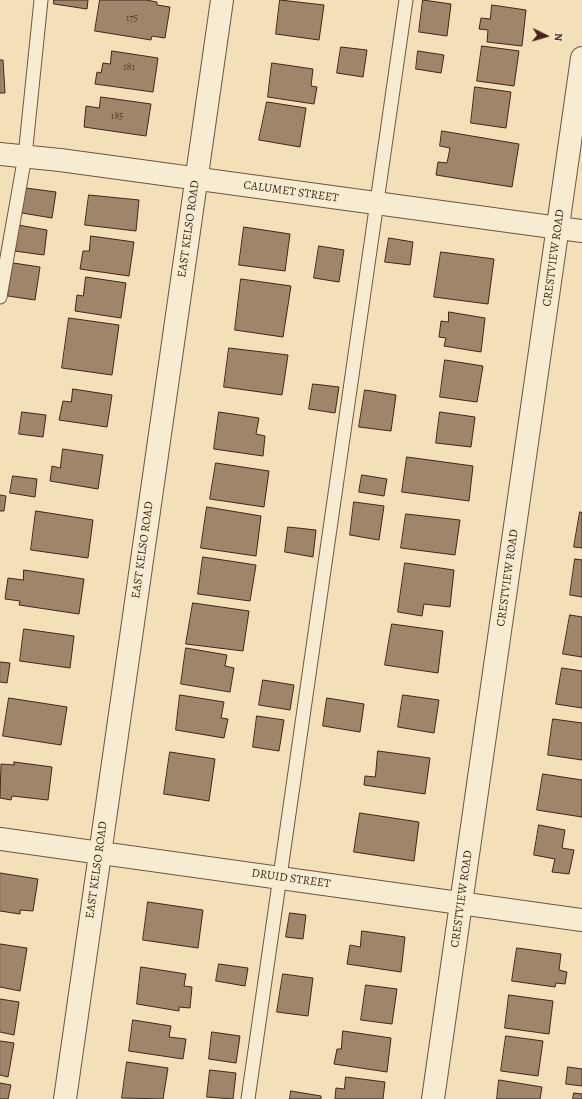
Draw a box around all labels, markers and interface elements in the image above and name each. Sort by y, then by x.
house number: 175 [126,13,138,25]
north arrow [526,16,566,56]
text: N [551,32,566,42]
house number: 181 [123,62,135,74]
house number: 185 [111,111,123,123]
street label: CALUMET STREET [242,178,340,206]
street label: EAST KELSO ROAD [175,179,203,279]
street label: CRESTVIEW ROAD [540,208,568,308]
street label: EAST KELSO ROAD [129,500,157,600]
street label: CRESTVIEW ROAD [494,528,522,628]
street label: EAST KELSO ROAD [83,820,111,920]
street label: CRESTVIEW ROAD [448,849,476,949]
street label: DRUID STREET [250,866,332,892]

